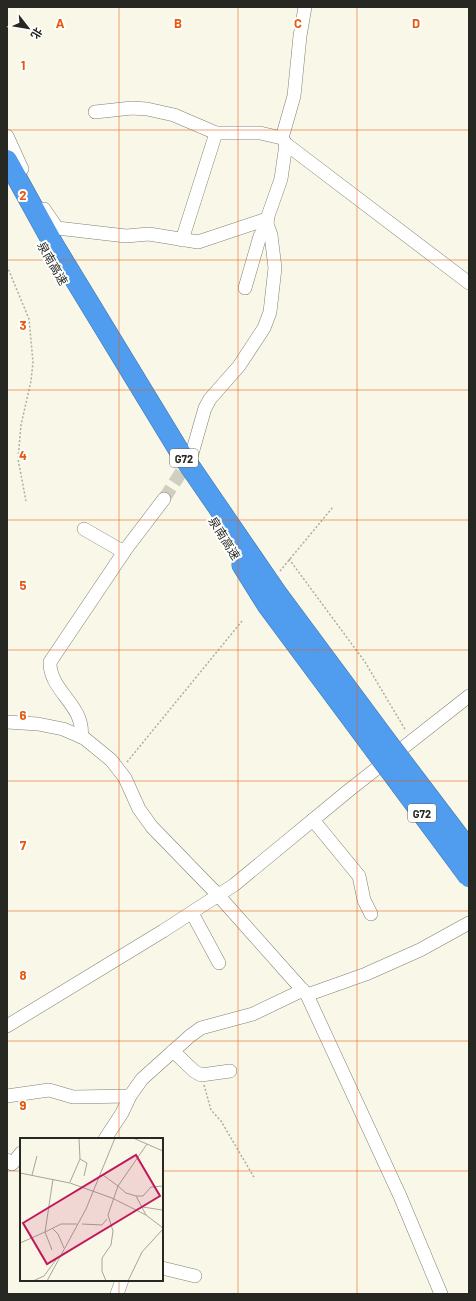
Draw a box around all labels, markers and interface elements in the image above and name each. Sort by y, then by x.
north arrow [8,8,48,48]
text: A [56,15,65,31]
text: B [174,15,182,31]
text: C [294,15,302,31]
text: D [412,15,420,31]
text: 北 [29,25,45,41]
text: 1 [21,57,25,73]
text: 2 [19,187,27,203]
street label: 泉南高速 [35,239,71,287]
text: 3 [19,317,27,333]
text: 4 [19,447,27,463]
road number: G72 [170,449,198,467]
street label: 泉南高速 [206,514,244,562]
text: 5 [19,577,27,593]
text: 6 [20,707,27,723]
road number: G72 [408,804,436,822]
text: 7 [20,837,27,853]
text: 8 [19,967,27,983]
text: 9 [20,1097,27,1113]
inset map [20,1138,163,1281]

